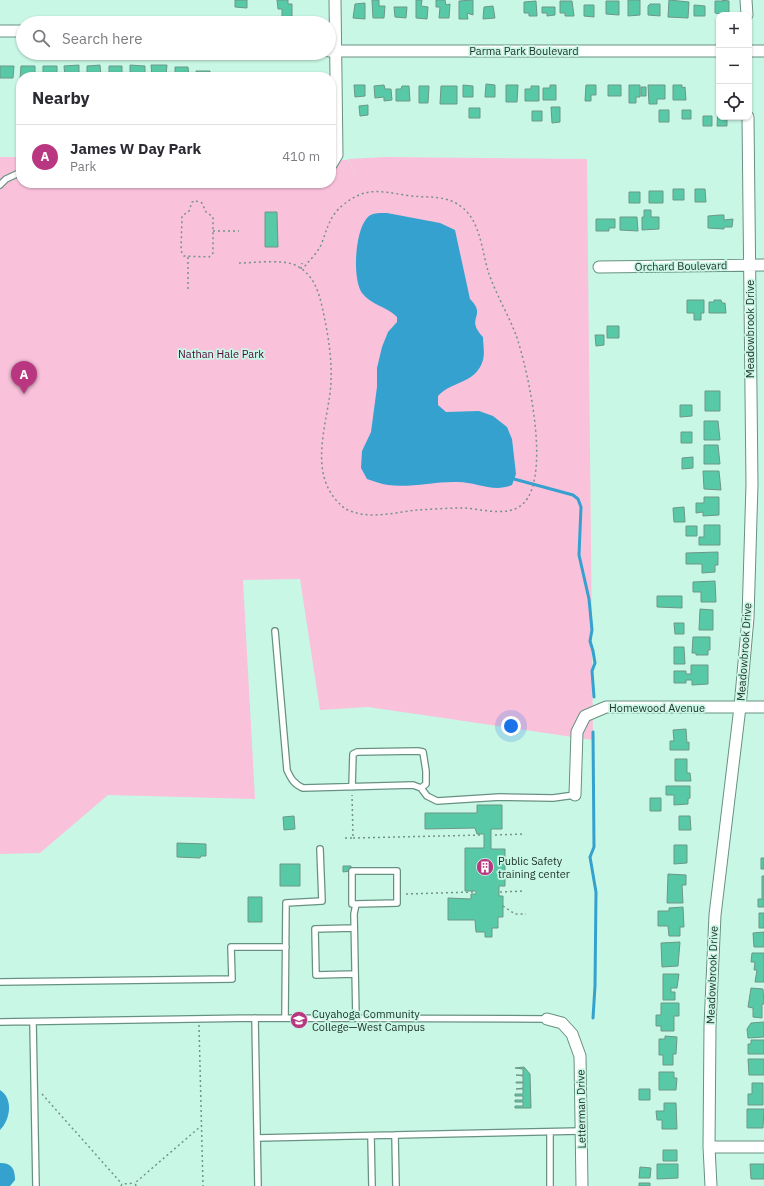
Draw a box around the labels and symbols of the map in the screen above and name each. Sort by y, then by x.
street label: Parma Park Boulevard [469,44,579,58]
street label: Orchard Boulevard [635,258,727,274]
street label: Meadowbrook Drive [743,280,757,378]
park label: Nathan Hale Park [178,347,264,361]
pin: A [11,361,37,394]
street label: Meadowbrook Drive [734,602,754,702]
street label: Homewood Avenue [609,701,705,715]
your location [501,716,521,736]
place label: Public Safety training center [498,854,570,881]
building icon: Public Safety training center [475,857,495,877]
street label: Meadowbrook Drive [703,926,721,1024]
place label: Cuyahoga Community College—West Campus [312,1007,425,1034]
school or university icon: Cuyahoga Community College—West Campus [289,1010,309,1030]
street label: Letterman Drive [573,1069,589,1149]

